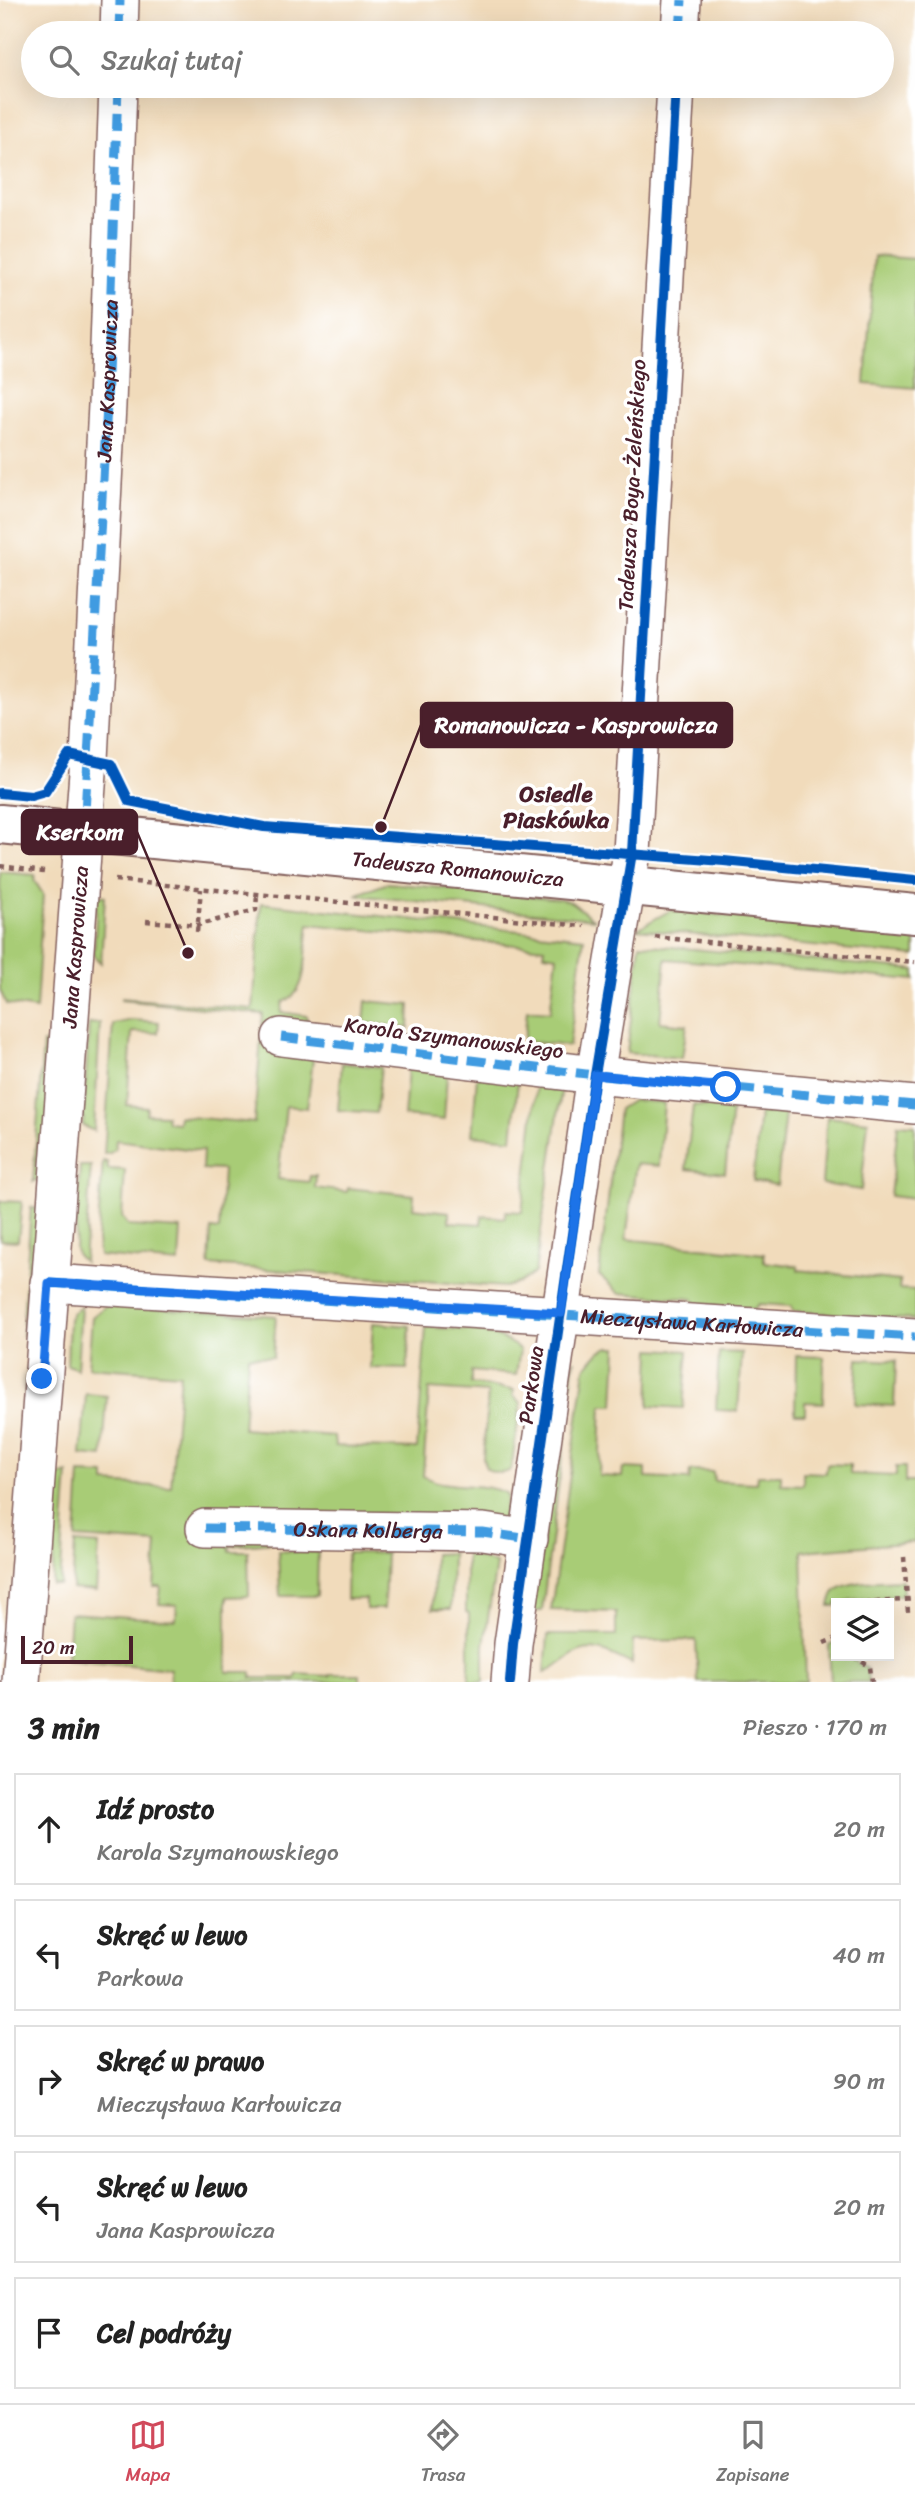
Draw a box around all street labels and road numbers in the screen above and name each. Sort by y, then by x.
street label: Jana Kasprowicza [85,298,130,464]
street label: Tadeusza Boya-Żeleńskiego [606,358,658,612]
street label: Tadeusza Romanowicza [350,840,566,898]
street label: Jana Kasprowicza [50,864,100,1030]
street label: Karola Szymanowskiego [342,1006,566,1070]
street label: Mieczysława Karłowicza [579,1297,805,1349]
street label: Parkowa [507,1343,555,1427]
street label: Oskara Kolberga [293,1510,443,1550]

